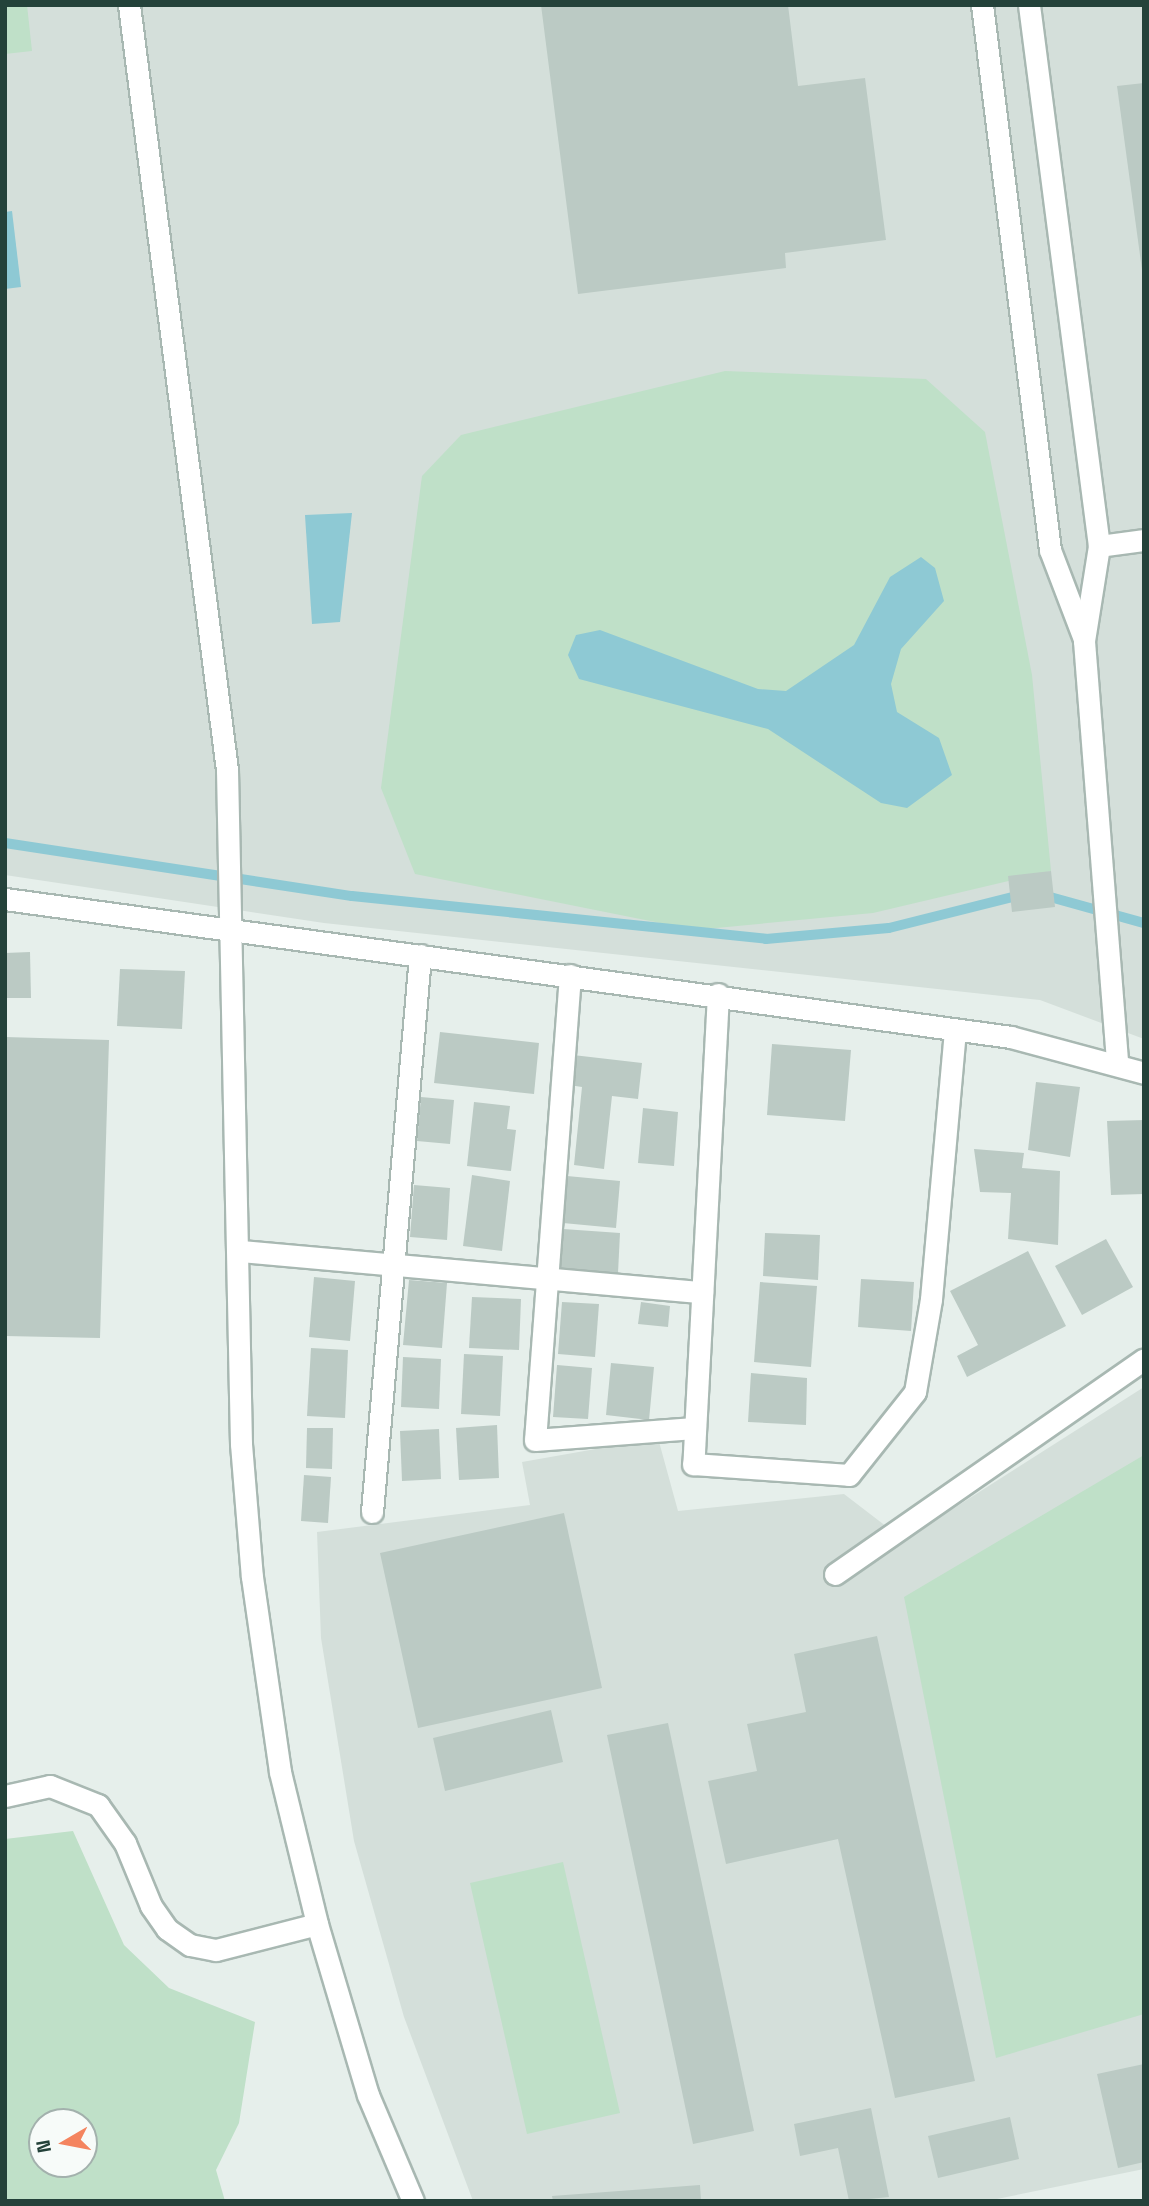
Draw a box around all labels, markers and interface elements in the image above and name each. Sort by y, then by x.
north arrow [28,2108,98,2178]
text: N [30,2138,57,2155]

